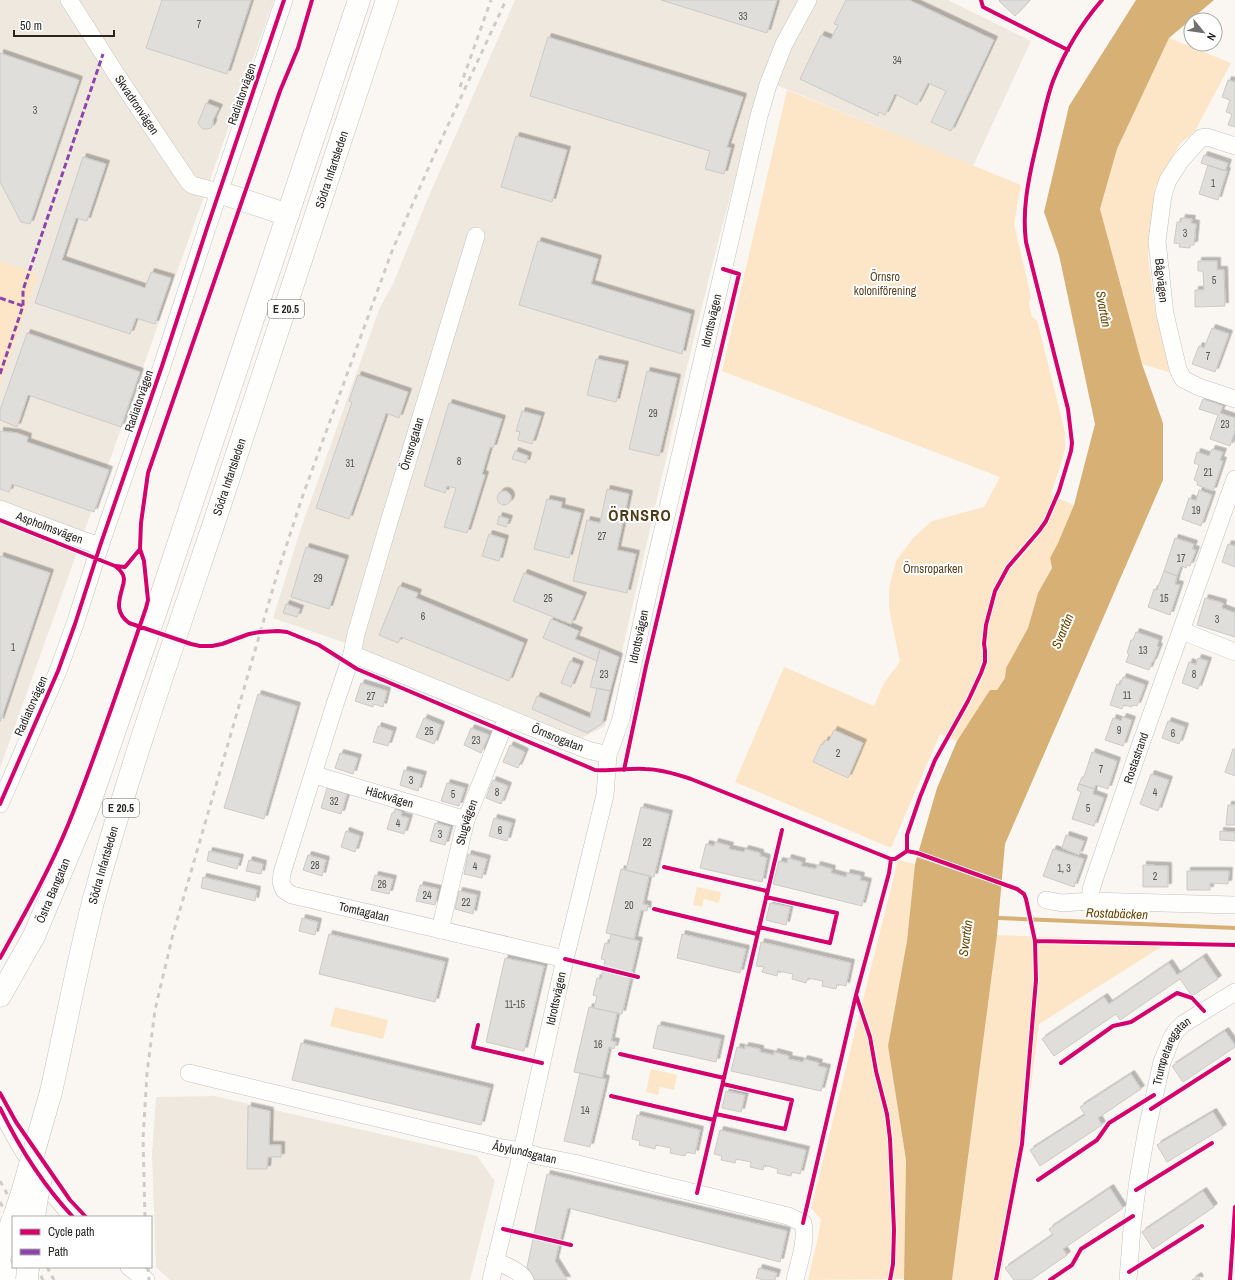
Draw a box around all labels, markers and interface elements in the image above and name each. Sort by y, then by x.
house number: 33 [738,10,748,23]
scale bar [14,12,114,38]
north arrow [1183,12,1223,52]
text: 50 m [20,18,42,34]
house number: 7 [197,18,202,31]
text: N [1204,31,1219,43]
house number: 34 [892,54,902,67]
street label: Radiatorvägen [224,61,260,127]
street label: Skvadronvägen [111,72,163,138]
house number: 3 [33,104,38,117]
street label: Södra Infartsleden [312,129,352,210]
house number: 1 [1211,177,1216,190]
house number: 3 [1183,227,1188,240]
street label: Bågvägen [1151,258,1172,303]
park label: Örnsro koloniförening [854,268,917,299]
house number: 5 [1212,274,1217,287]
water label: Svartån [1092,290,1115,329]
street label: Idrottsvägen [698,293,725,349]
road number: E 20.5 [268,300,304,318]
house number: 7 [1206,350,1211,363]
street label: Radiatorvägen [121,368,157,434]
house number: 29 [648,407,658,420]
street label: Örnsrogatan [395,415,428,472]
house number: 23 [1220,418,1230,431]
street label: Södra Infartsleden [209,436,250,518]
house number: 8 [457,455,462,468]
house number: 31 [345,457,355,470]
house number: 21 [1203,466,1213,479]
district label: ÖRNSRO [608,504,672,526]
house number: 19 [1191,504,1201,517]
street label: Aspholmsvägen [13,508,85,548]
house number: 27 [597,530,607,543]
house number: 17 [1176,552,1186,565]
park label: Örnsroparken [903,560,963,577]
house number: 29 [313,572,323,585]
house number: 25 [543,592,553,605]
house number: 15 [1159,592,1169,605]
street label: Idrottsvägen [625,608,652,665]
house number: 6 [421,610,426,623]
water label: Svartån [1047,611,1077,651]
house number: 3 [1215,613,1220,626]
house number: 1 [11,641,16,654]
house number: 13 [1138,644,1148,657]
house number: 23 [599,668,609,681]
house number: 8 [1192,668,1197,681]
street label: Radiatorvägen [11,673,51,739]
house number: 11 [1123,689,1132,702]
house number: 27 [366,690,376,703]
street label: Örnsrogatan [529,719,586,756]
house number: 9 [1117,724,1122,737]
house number: 25 [424,725,434,738]
house number: 6 [1171,727,1176,740]
street label: Rostastrand [1120,730,1152,786]
house number: 23 [471,734,481,747]
house number: 2 [836,747,841,760]
house number: 7 [1099,763,1104,776]
house number: 3 [409,774,414,787]
street label: Häckvägen [364,783,415,812]
house number: 8 [495,786,500,799]
house number: 4 [1153,786,1158,799]
house number: 5 [451,788,456,801]
house number: 32 [329,795,339,808]
street label: Stugvägen [452,797,481,847]
road number: E 20.5 [103,799,139,817]
house number: 5 [1086,802,1091,815]
house number: 4 [396,817,401,830]
street label: Södra Infartsleden [85,824,122,906]
house number: 6 [498,824,503,837]
house number: 3 [438,828,443,841]
house number: 22 [642,836,652,849]
street label: Östra Bangatan [31,856,74,926]
house number: 28 [310,859,320,872]
house number: 4 [473,860,478,873]
house number: 1, 3 [1057,862,1071,875]
house number: 2 [1153,870,1158,883]
house number: 26 [377,878,387,891]
house number: 24 [422,889,432,902]
house number: 22 [461,896,471,909]
street label: Tomtagatan [337,898,391,926]
house number: 20 [624,899,634,912]
water label: Rostabäcken [1086,904,1148,923]
water label: Svartån [955,919,976,957]
street label: Idrottsvägen [542,970,570,1027]
house number: 11-15 [505,998,526,1011]
street label: Trumpetaregatan [1149,1013,1194,1087]
house number: 16 [593,1038,603,1051]
house number: 14 [580,1104,590,1117]
street label: Åbylundsgatan [490,1138,558,1167]
legend [12,1216,152,1268]
text: Cycle path [48,1224,95,1240]
text: Path [48,1244,68,1260]

